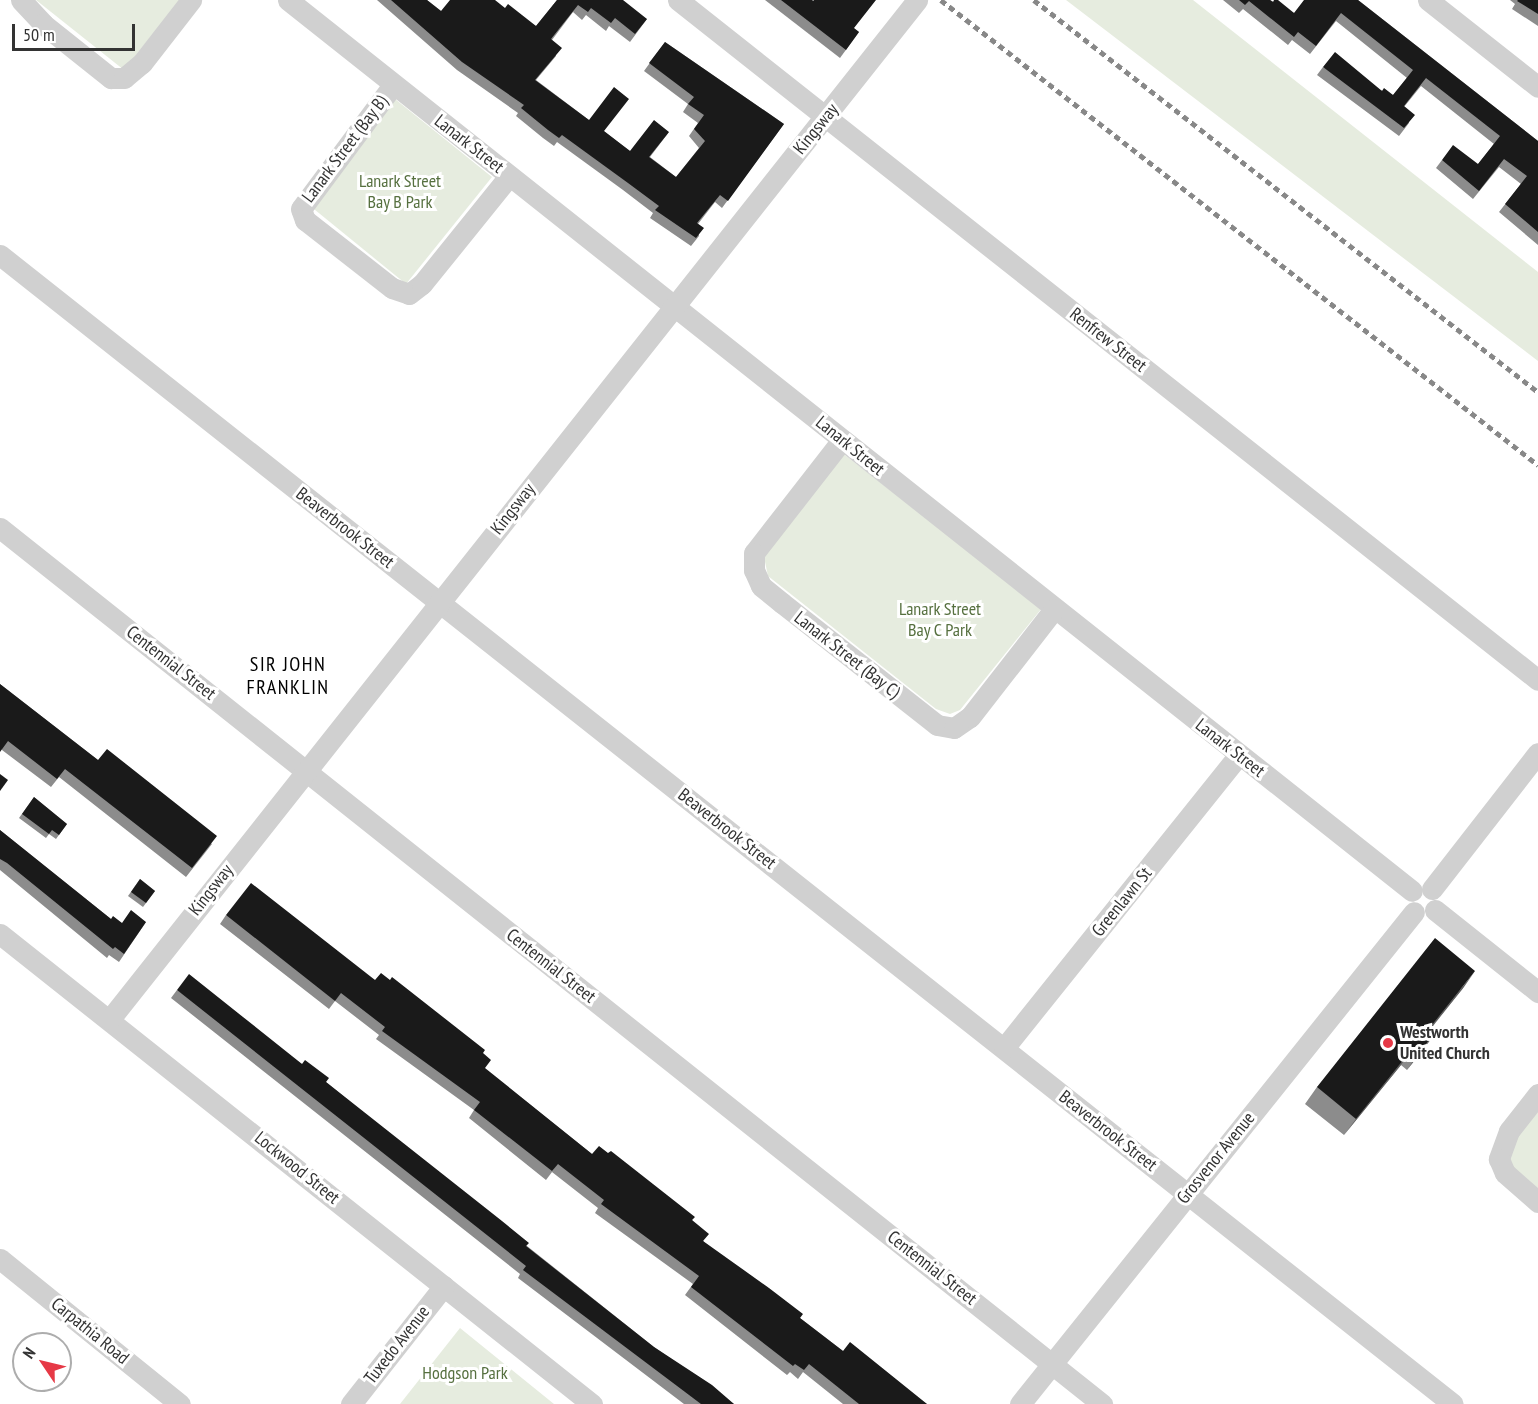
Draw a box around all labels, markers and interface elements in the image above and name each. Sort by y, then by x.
scale bar [15,12,138,50]
text: 50 m [23,23,55,46]
street label: Lanark Street (Bay B) [297,91,393,207]
street label: Kingsway [789,99,843,159]
street label: Lanark Street [430,110,508,178]
park label: Lanark Street Bay B Park [359,171,441,213]
street label: Renfrew Street [1065,303,1151,377]
street label: Lanark Street [811,412,889,480]
street label: Kingsway [486,479,540,539]
street label: Beaverbrook Street [292,483,398,573]
park label: Lanark Street Bay C Park [899,599,981,642]
street label: Lanark Street (Bay C) [789,607,905,703]
street label: Centennial Street [122,621,220,705]
district label: SIR JOHN FRANKLIN [246,652,330,699]
street label: Lanark Street [1191,714,1269,782]
street label: Beaverbrook Street [674,784,780,874]
street label: Kingsway [184,860,238,920]
street label: Greenlawn St [1088,863,1156,941]
street label: Centennial Street [502,924,600,1008]
place label: Westworth United Church [1400,1022,1490,1064]
marker: Westworth United Church [1381,1036,1395,1050]
street label: Beaverbrook Street [1055,1086,1161,1176]
street label: Grosvenor Avenue [1172,1108,1260,1208]
street label: Lockwood Street [250,1127,344,1209]
street label: Centennial Street [883,1226,981,1310]
street label: Carpathia Road [47,1293,133,1369]
street label: Tuxedo Avenue [360,1301,434,1389]
north arrow [12,1332,72,1392]
text: N [18,1344,40,1362]
park label: Hodgson Park [422,1362,508,1384]

